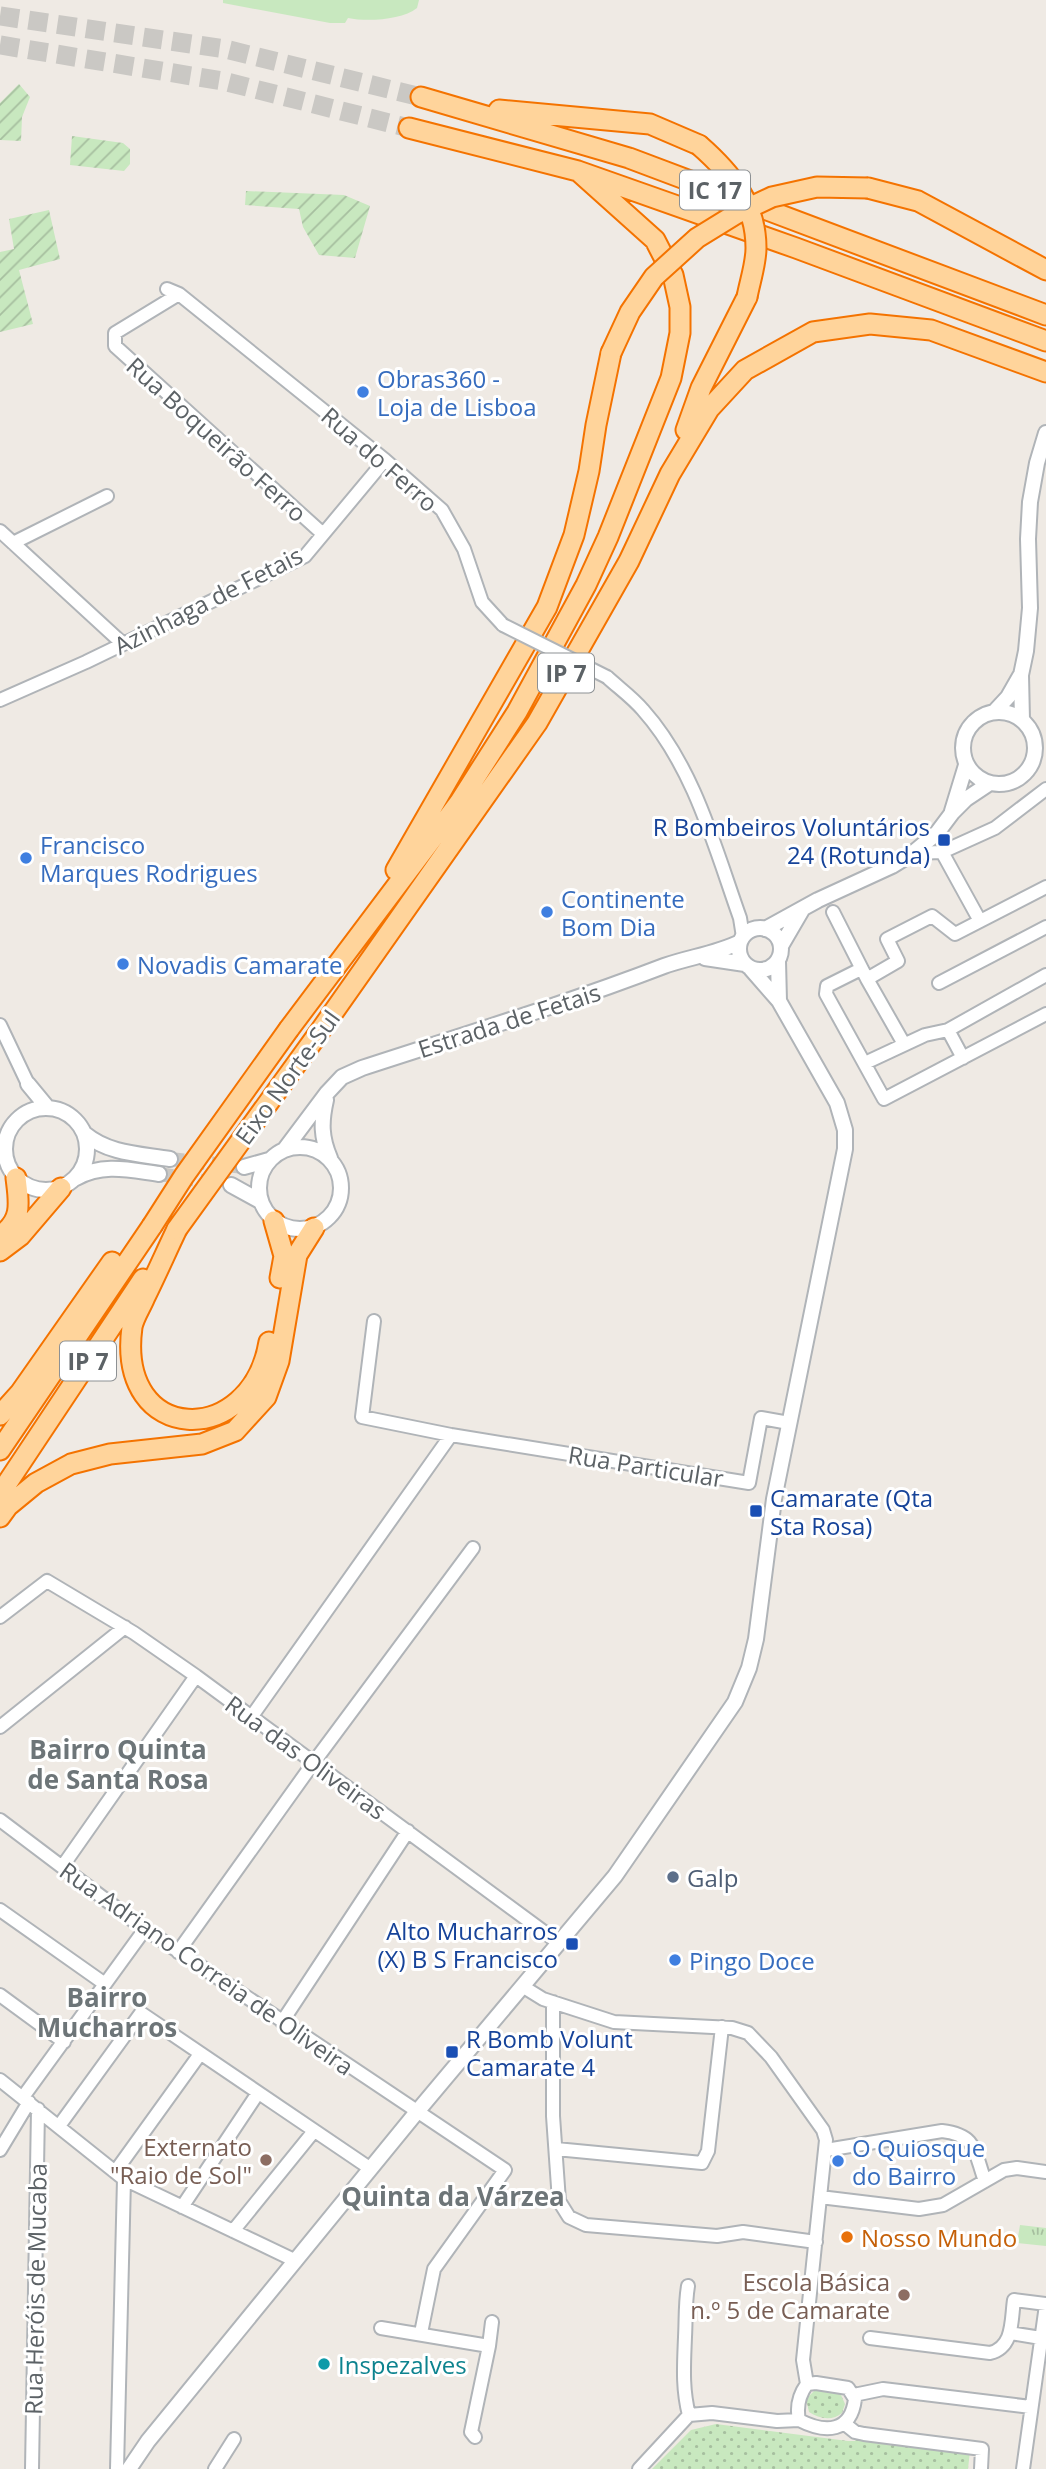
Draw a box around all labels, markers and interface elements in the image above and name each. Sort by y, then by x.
road number: IC 17 [680,170,750,210]
street label: Rua Boqueirão Ferro [120,349,314,529]
place label: Obras360 - Loja de Lisboa [377,362,536,423]
marker: Obras360 - Loja de Lisboa [355,384,371,400]
street label: Rua do Ferro [315,399,445,519]
street label: Azinhaga de Fetais [108,538,308,662]
road number: IP 7 [538,653,594,692]
place label: R Bombeiros Voluntários 24 (Rotunda) [653,810,930,871]
place label: Francisco Marques Rodrigues [40,828,258,889]
marker: R Bombeiros Voluntários 24 (Rotunda) [936,832,952,848]
marker: Francisco Marques Rodrigues [18,850,34,866]
place label: Continente Bom Dia [561,882,685,943]
marker: Continente Bom Dia [539,904,555,920]
place label: Novadis Camarate [137,948,342,981]
marker: Novadis Camarate [115,956,131,972]
street label: Estrada de Fetais [413,975,605,1065]
street label: Eixo Norte-Sul [227,1003,347,1151]
road number: IP 7 [60,1342,116,1380]
street label: Rua Particular [566,1437,726,1495]
place label: Camarate (Qta Sta Rosa) [770,1481,933,1542]
marker: Camarate (Qta Sta Rosa) [748,1503,764,1519]
street label: Rua das Oliveiras [219,1687,393,1827]
district label: Bairro Quinta de Santa Rosa [27,1731,209,1797]
street label: Rua Adriano Correia de Oliveira [53,1854,361,2082]
place label: Galp [687,1861,739,1894]
marker: Galp [665,1869,681,1885]
place label: Alto Mucharros (X) B S Francisco [377,1914,558,1975]
marker: Alto Mucharros (X) B S Francisco [564,1936,580,1952]
place label: Pingo Doce [689,1944,815,1977]
marker: Pingo Doce [667,1952,683,1968]
district label: Bairro Mucharros [37,1979,177,2045]
place label: R Bomb Volunt Camarate 4 [466,2022,633,2083]
marker: R Bomb Volunt Camarate 4 [444,2044,460,2060]
place label: Externato "Raio de Sol" [110,2130,252,2191]
place label: O Quiosque do Bairro [852,2131,985,2192]
marker: Externato "Raio de Sol" [258,2152,274,2168]
marker: O Quiosque do Bairro [830,2153,846,2169]
street label: Rua Heróis de Mucaba [16,2163,54,2415]
district label: Quinta da Várzea [341,2178,565,2214]
place label: Nosso Mundo [861,2221,1017,2254]
marker: Nosso Mundo [839,2229,855,2245]
place label: Escola Básica n.º 5 de Camarate [690,2265,890,2326]
marker: Escola Básica n.º 5 de Camarate [896,2287,912,2303]
place label: Inspezalves [338,2348,467,2381]
marker: Inspezalves [316,2356,332,2372]

